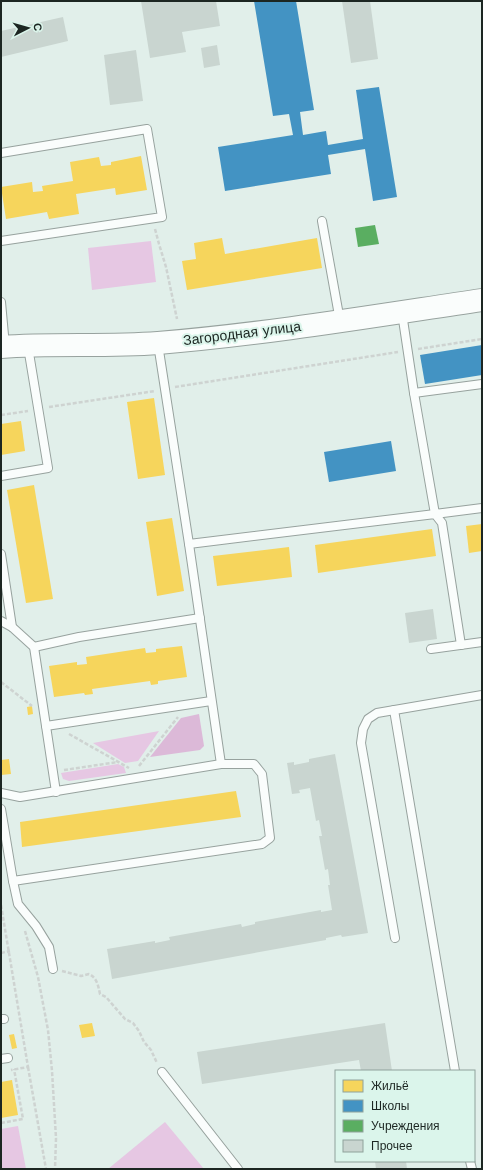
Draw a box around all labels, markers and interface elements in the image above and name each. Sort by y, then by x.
north arrow [8,8,48,48]
text: С [31,22,44,32]
street label: Загородная улица [182,318,302,348]
legend [335,1070,475,1162]
text: Жильё [371,1079,409,1093]
text: Школы [371,1099,409,1113]
text: Учреждения [371,1119,440,1133]
text: Прочее [371,1139,413,1153]

